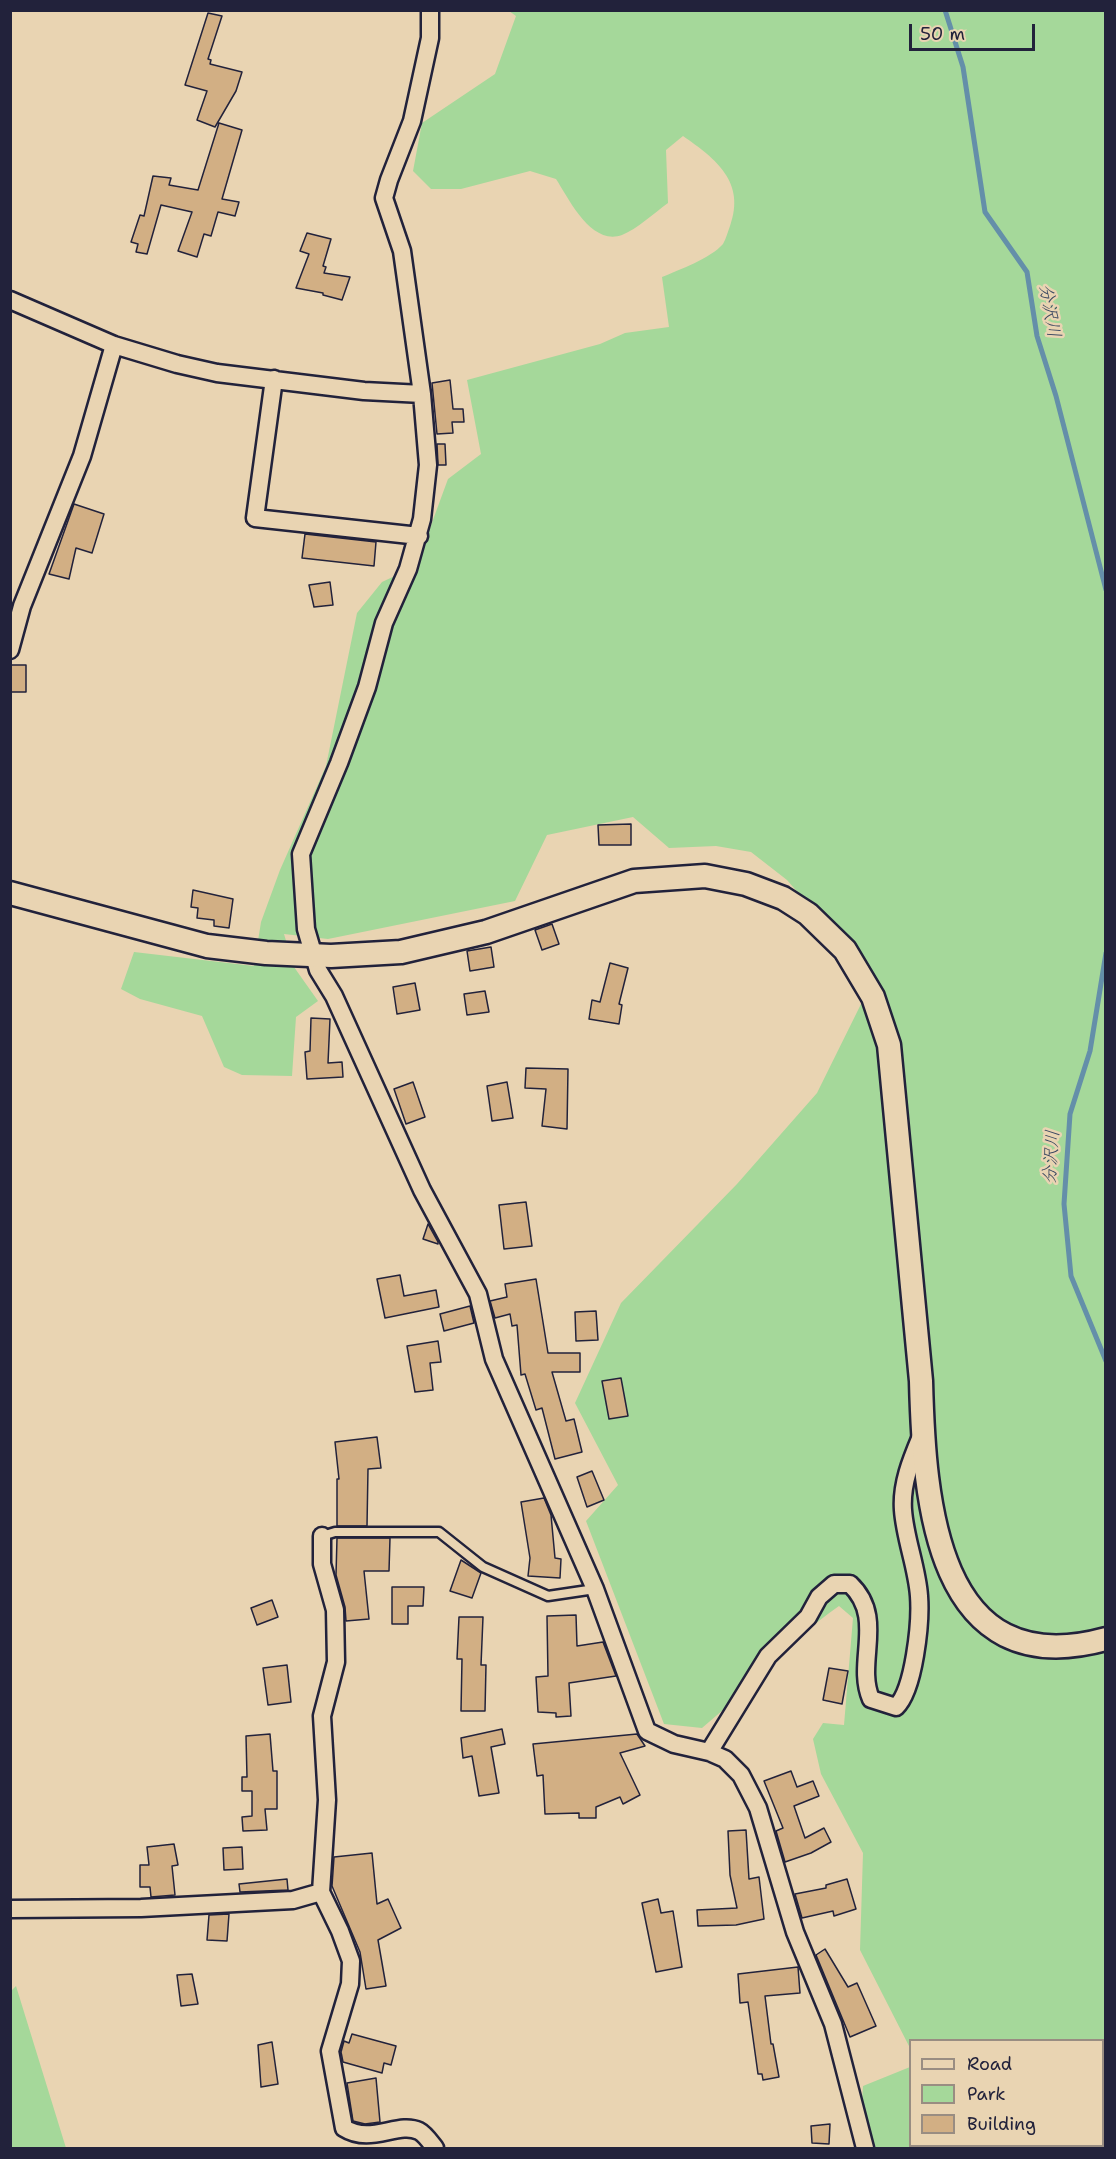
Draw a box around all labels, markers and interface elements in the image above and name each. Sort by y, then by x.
scale bar [912,12,1038,50]
text: 50 m [920,22,965,46]
water label: 分沢川 [1034,283,1064,339]
water label: 分沢川 [1039,1129,1065,1185]
legend [909,2039,1104,2147]
text: Road [967,2052,1012,2076]
text: Park [967,2082,1006,2106]
text: Building [967,2112,1036,2136]

